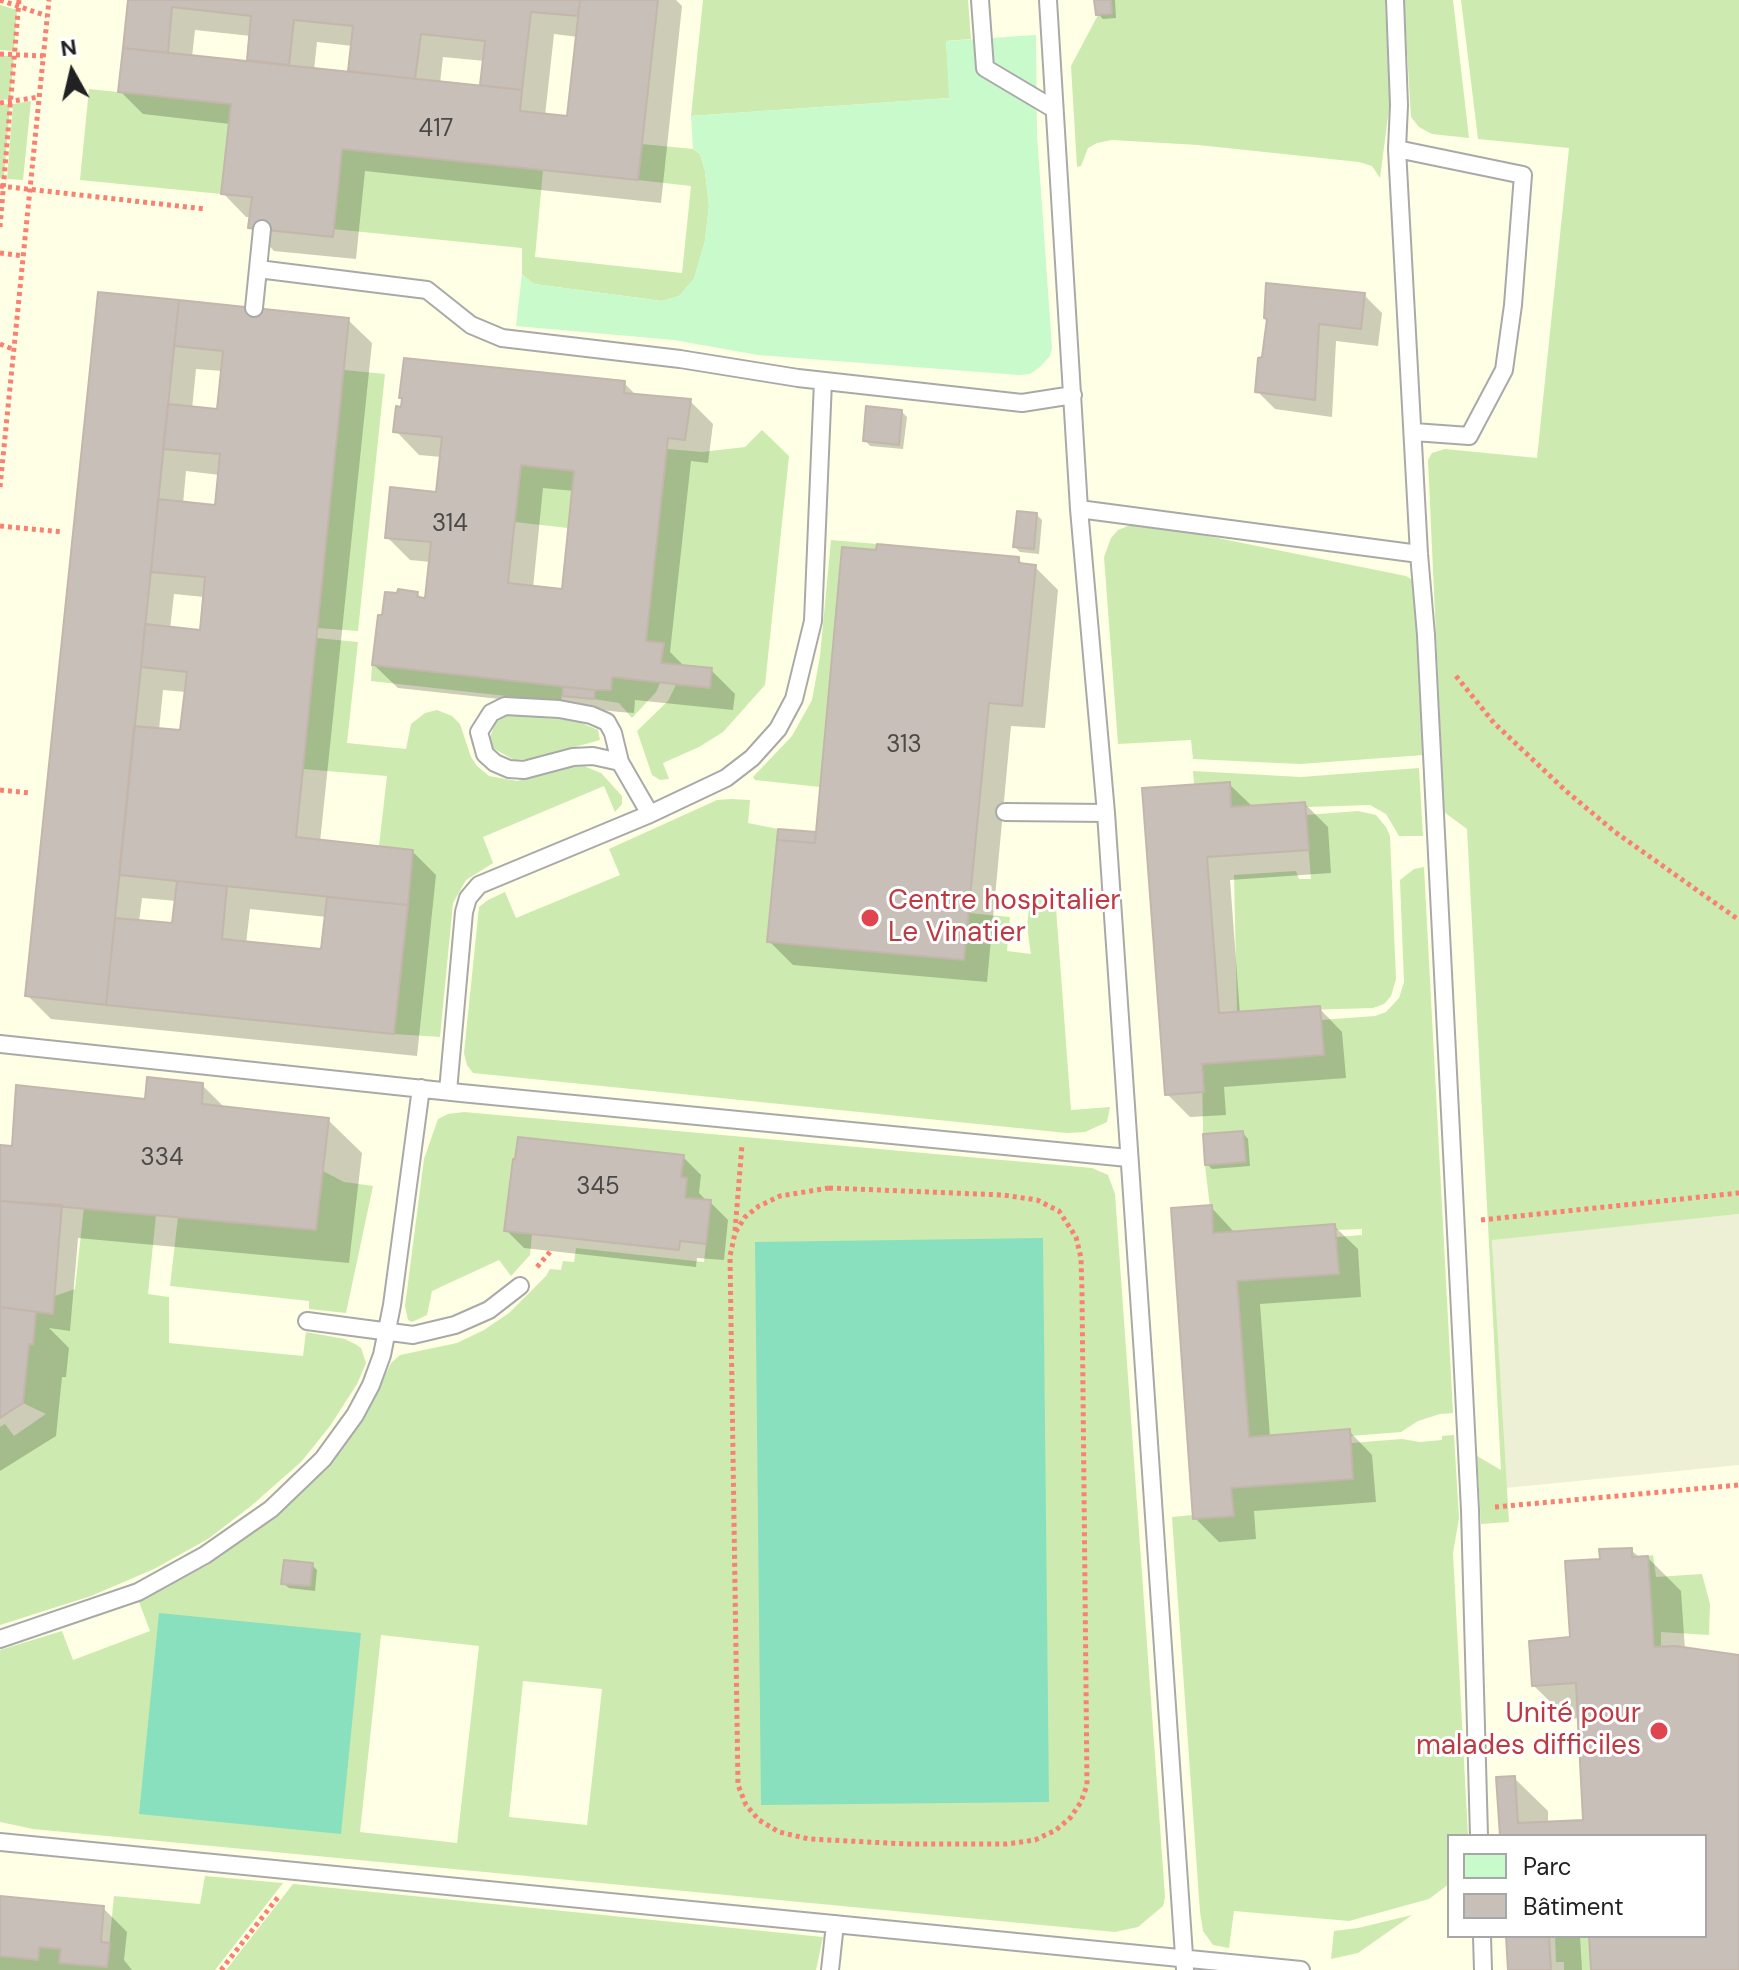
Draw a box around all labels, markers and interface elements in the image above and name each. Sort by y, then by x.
north arrow [32,32,112,112]
text: N [59,32,79,63]
house number: 417 [419,116,453,144]
house number: 314 [432,511,468,539]
house number: 313 [886,732,922,760]
place label: Centre hospitalier Le Vinatier [888,885,1121,951]
marker: Centre hospitalier Le Vinatier [859,907,881,929]
house number: 334 [141,1145,183,1173]
house number: 345 [576,1174,620,1202]
place label: Unité pour malades difficiles [1416,1698,1641,1764]
marker: Unité pour malades difficiles [1648,1720,1670,1742]
legend [1447,1834,1707,1938]
text: Parc [1523,1851,1572,1882]
text: Bâtiment [1523,1891,1624,1922]

